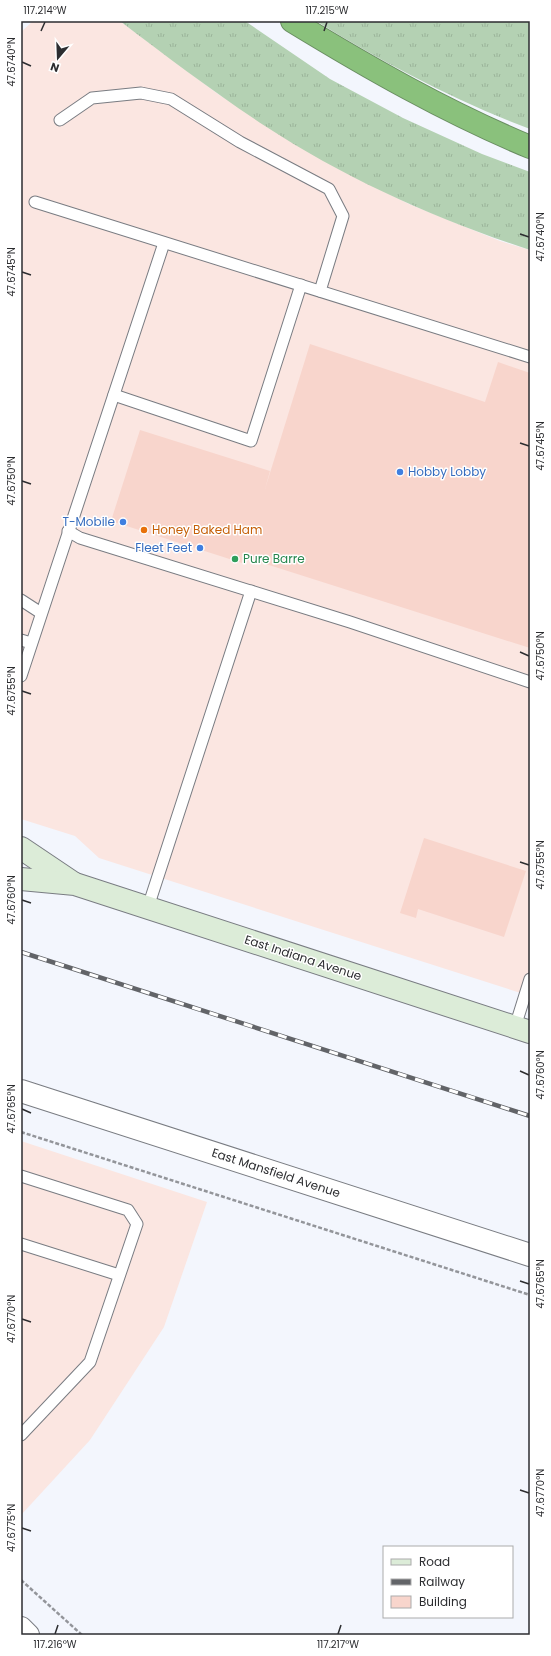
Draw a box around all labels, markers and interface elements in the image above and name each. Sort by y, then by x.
text: 117.214°W [23,3,67,18]
text: 117.215°W [305,3,349,18]
text: 47.6740°N [4,37,19,87]
north arrow [38,38,78,78]
text: N [48,59,61,76]
text: 47.6740°N [533,212,548,262]
text: 47.6745°N [4,247,19,297]
text: 47.6745°N [533,421,548,471]
text: 47.6750°N [4,456,19,506]
place label: Hobby Lobby [408,463,486,480]
marker: Hobby Lobby [395,467,405,477]
place label: T-Mobile [62,513,115,530]
marker: T-Mobile [118,517,128,527]
place label: Honey Baked Ham [152,521,262,538]
marker: Honey Baked Ham [139,525,149,535]
place label: Fleet Feet [135,539,192,556]
marker: Fleet Feet [195,543,205,553]
place label: Pure Barre [243,550,305,567]
marker: Pure Barre [230,554,240,564]
text: 47.6750°N [533,631,548,681]
text: 47.6755°N [4,666,19,716]
text: 47.6755°N [533,840,548,890]
text: 47.6760°N [4,875,19,925]
street label: East Indiana Avenue [243,931,364,984]
text: 47.6760°N [533,1050,548,1100]
text: 47.6765°N [4,1084,19,1134]
street label: East Mansfield Avenue [210,1144,343,1201]
text: 47.6765°N [533,1259,548,1309]
text: 47.6770°N [4,1295,19,1343]
text: 47.6770°N [533,1469,548,1517]
text: 47.6775°N [4,1504,19,1552]
legend [383,1546,513,1618]
text: Road [419,1553,450,1570]
text: Railway [419,1573,465,1590]
text: Building [419,1593,467,1610]
text: 117.216°W [33,1637,77,1652]
text: 117.217°W [317,1637,359,1652]

